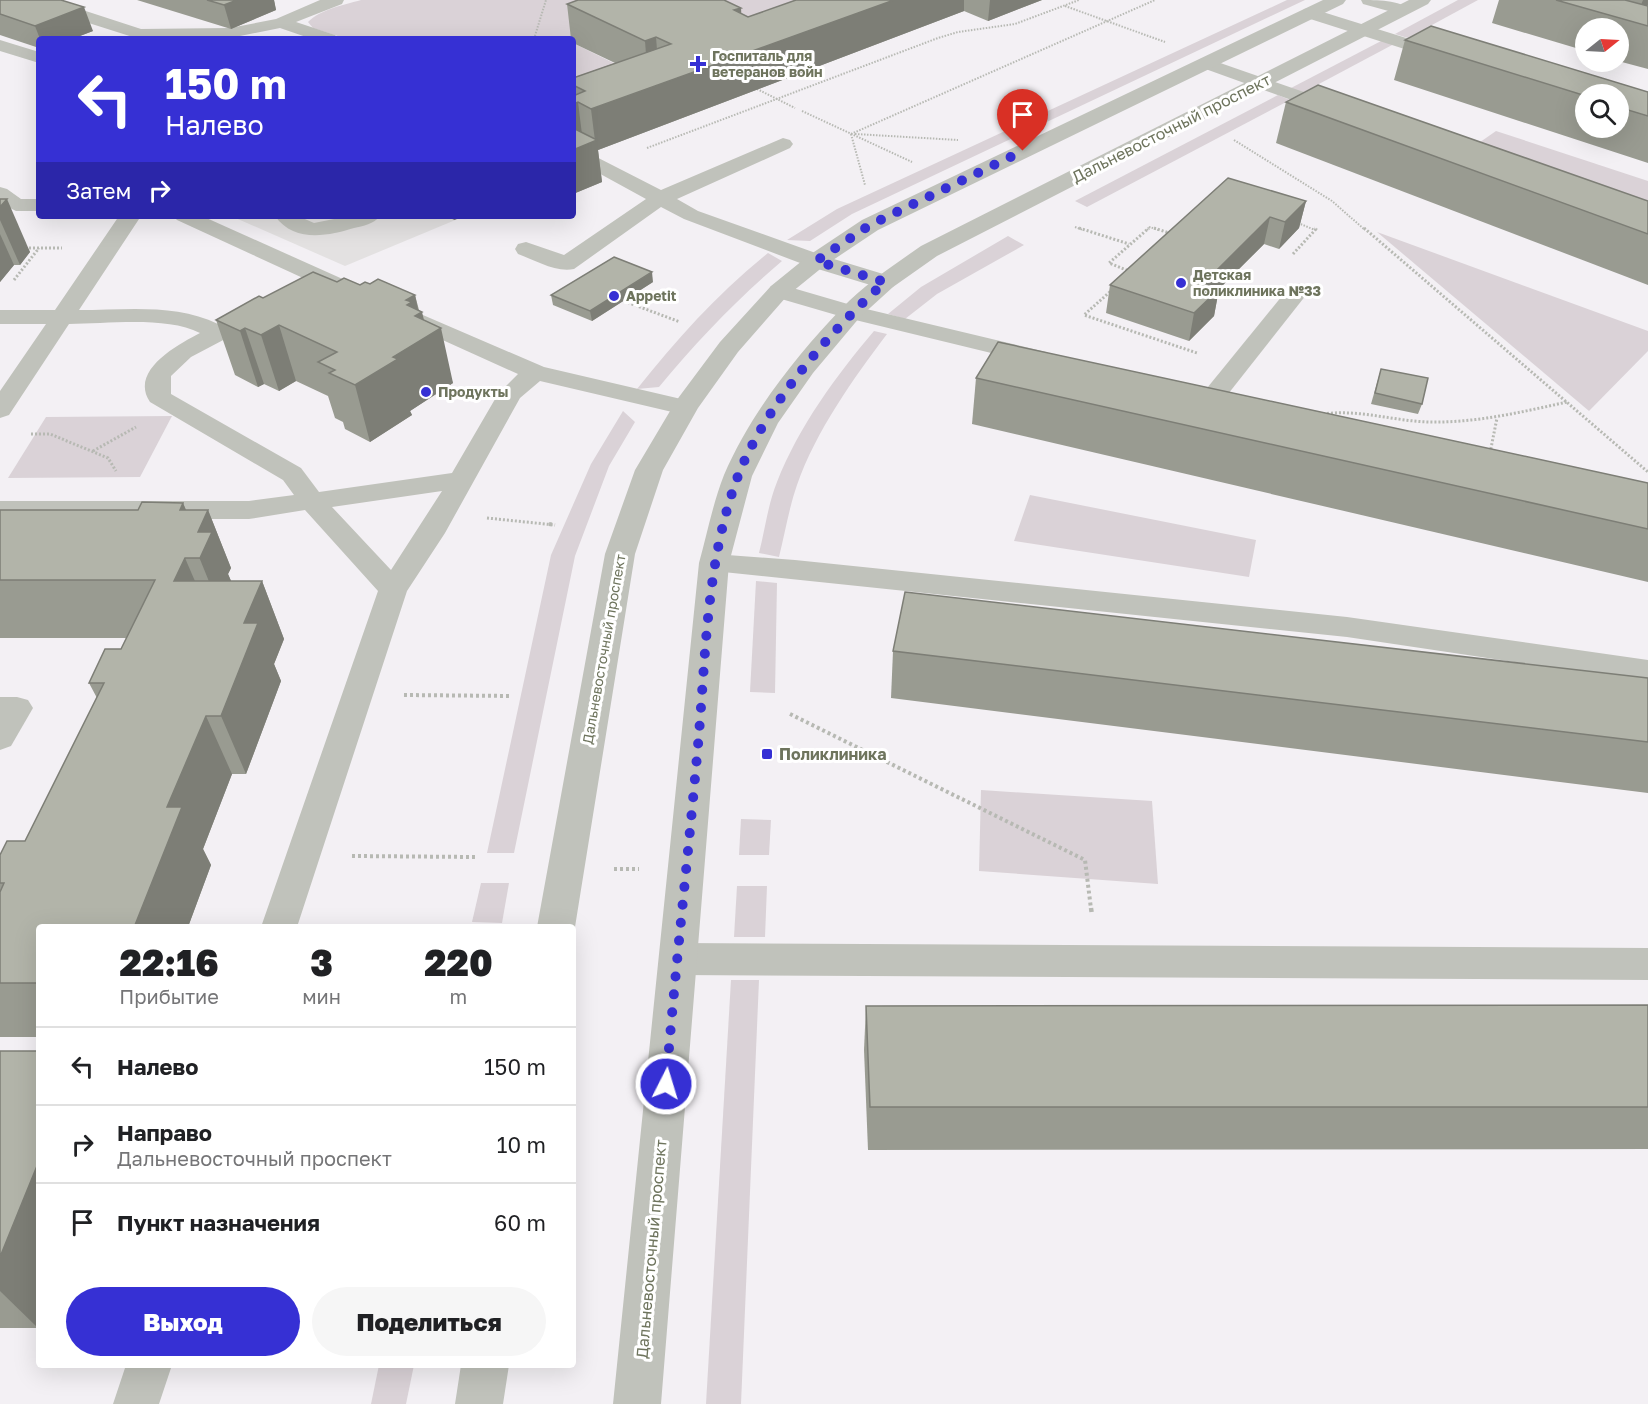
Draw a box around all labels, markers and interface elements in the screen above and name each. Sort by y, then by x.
north arrow [1575,18,1629,72]
map controls [1575,18,1629,138]
place label: Госпиталь для ветеранов войн [712,47,823,80]
marker: Госпиталь для ветеранов войн [689,55,707,73]
text: 150 m [165,58,287,108]
icon: left [66,60,144,138]
street label: Дальневосточный проспект [1068,69,1274,187]
button: search [1575,84,1629,138]
pin [997,89,1048,151]
icon: arrive [1006,98,1039,131]
text: Налево [165,109,264,141]
icon: right [143,174,176,207]
text: Затем [66,177,131,204]
place label: Детская поликлиника №33 [1193,266,1321,299]
marker: Детская поликлиника №33 [1174,276,1188,290]
place label: Appetit [626,287,677,304]
marker: Appetit [607,289,621,303]
place label: Продукты [438,383,508,400]
marker: Продукты [419,385,433,399]
street label: Дальневосточный проспект [578,553,629,745]
place label: Поликлиника [779,744,886,764]
marker: Поликлиника [760,747,774,761]
text: 22:16 [120,941,219,984]
text: 3 [310,941,333,984]
text: 220 [424,941,493,984]
text: Прибытие [119,984,219,1008]
text: мин [302,984,341,1008]
text: m [450,984,467,1008]
icon: left [66,1050,99,1083]
position arrow [634,1052,698,1116]
text: Налево [117,1053,199,1080]
text: 150 m [484,1053,546,1080]
text: Направо [117,1119,212,1146]
icon: right [66,1128,99,1161]
text: 10 m [497,1131,546,1158]
street label: Дальневосточный проспект [631,1138,671,1359]
text: Дальневосточный проспект [117,1146,392,1170]
icon: arrive [66,1206,99,1239]
text: Пункт назначения [117,1209,320,1236]
text: 60 m [494,1209,546,1236]
button: Выход [66,1287,300,1356]
button: Поделиться [312,1287,546,1356]

